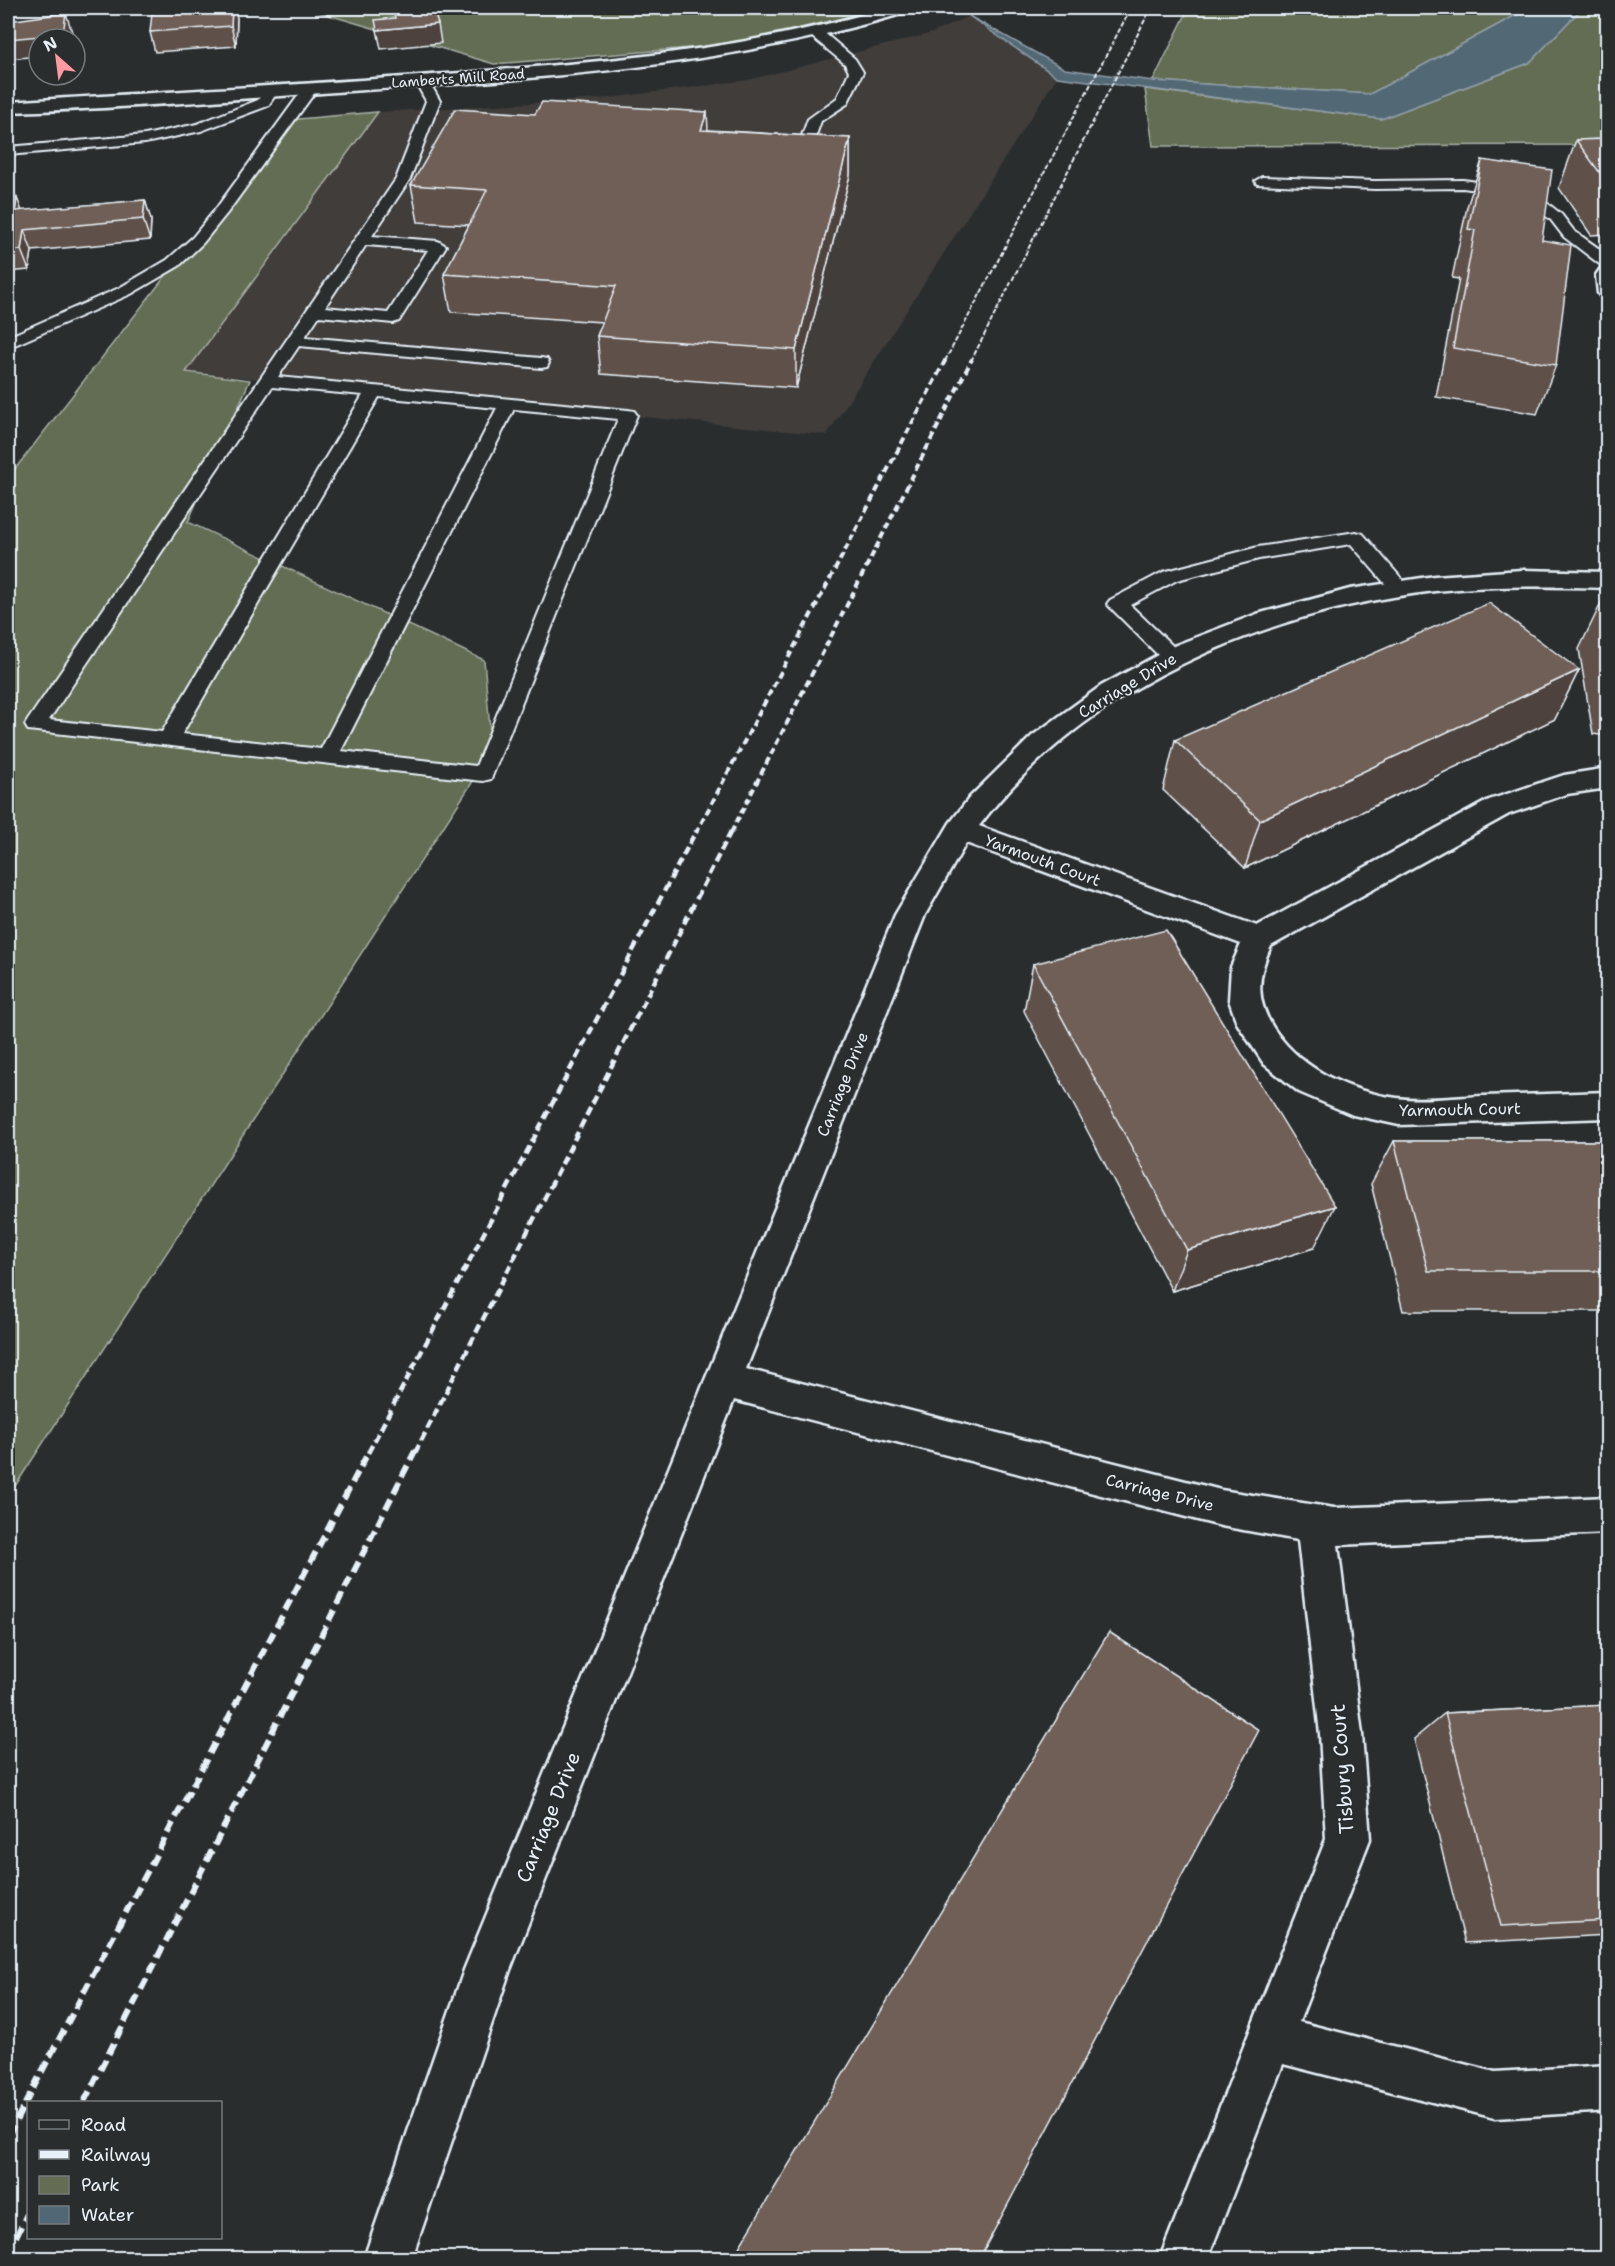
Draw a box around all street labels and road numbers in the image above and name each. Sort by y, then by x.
street label: Lamberts Mill Road [391,64,525,92]
street label: Carriage Drive [1074,648,1180,723]
street label: Yarmouth Court [982,830,1104,891]
street label: Carriage Drive [812,1029,873,1140]
street label: Yarmouth Court [1399,1098,1521,1121]
street label: Carriage Drive [1103,1469,1216,1516]
street label: Tisbury Court [1324,1703,1360,1835]
street label: Carriage Drive [510,1748,586,1886]

